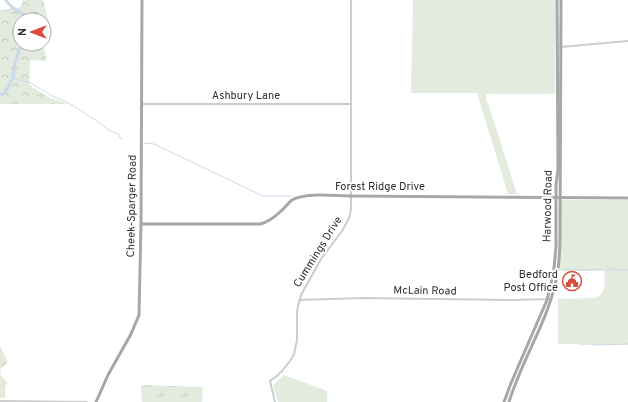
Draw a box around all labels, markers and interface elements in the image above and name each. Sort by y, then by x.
north arrow [12,12,52,52]
text: N [16,28,30,36]
street label: Ashbury Lane [212,89,280,103]
street label: Cheek-Sparger Road [124,155,140,257]
street label: Harwood Road [540,170,556,242]
street label: Forest Ridge Drive [335,180,425,194]
street label: Cummings Drive [291,214,346,290]
place label: Bedford Post Office [503,268,558,295]
public building icon: Bedford Post Office [561,270,583,292]
street label: McLain Road [393,283,457,299]

